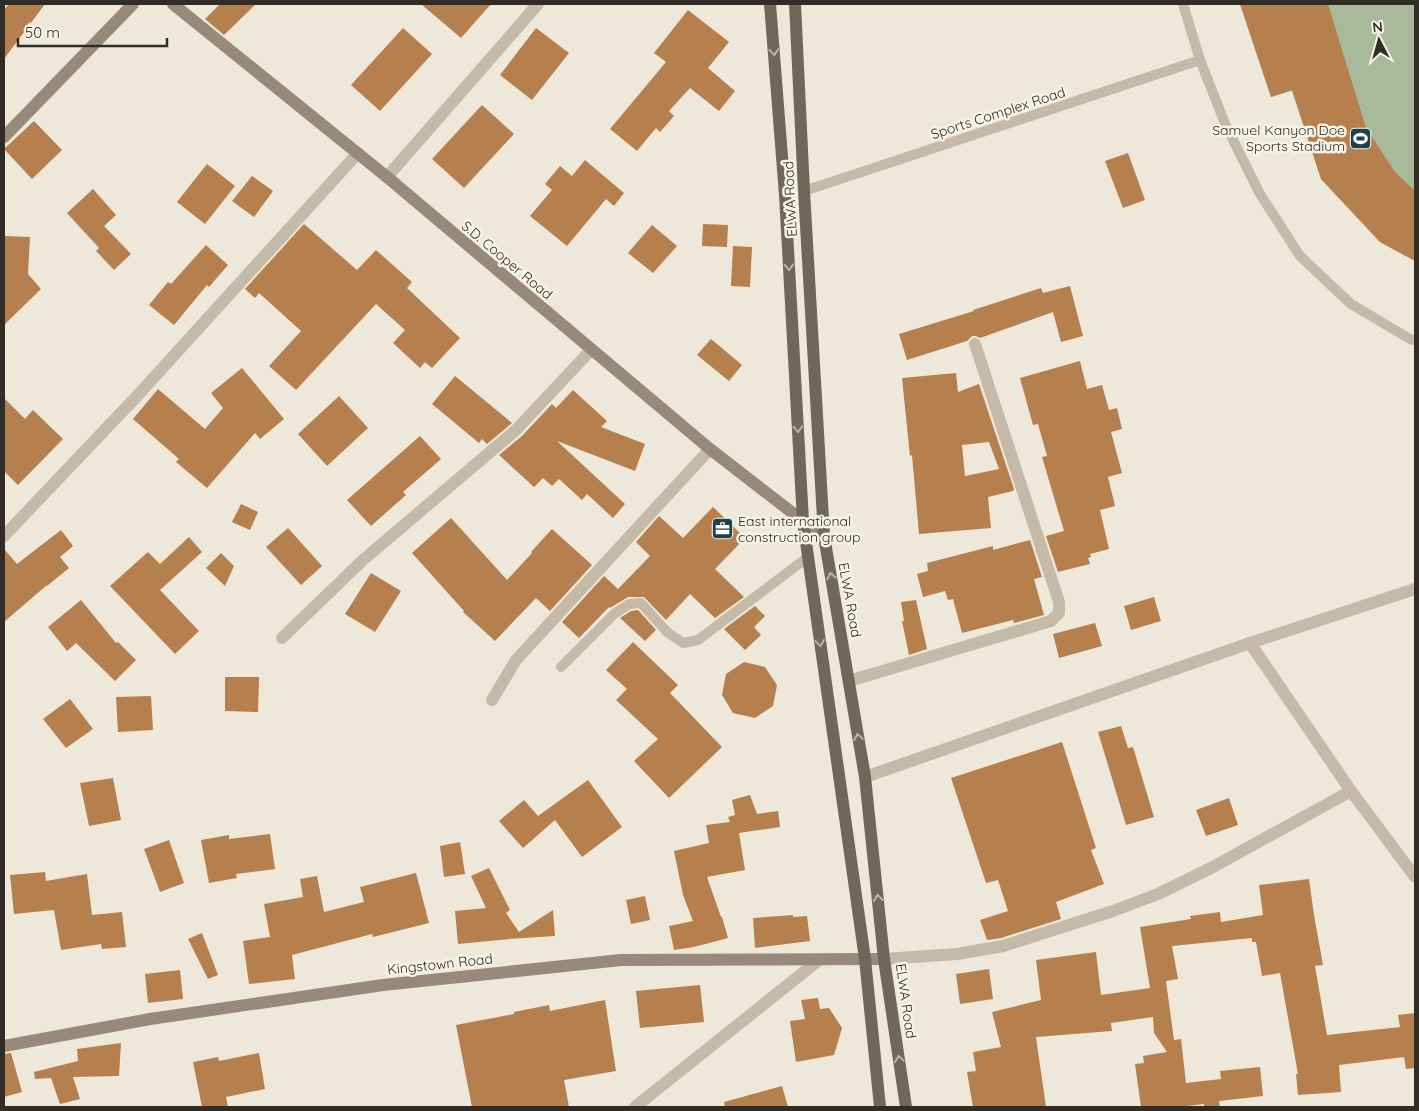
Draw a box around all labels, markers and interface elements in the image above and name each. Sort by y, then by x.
scale bar [18,15,166,47]
north arrow [1354,15,1404,65]
text: N [1372,18,1384,37]
text: 50 m [25,23,60,42]
one-way arrow [768,49,779,57]
street label: Sports Complex Road [928,83,1068,143]
place label: Samuel Kanyon Doe Sports Stadium [1212,121,1345,155]
sports icon: Samuel Kanyon Doe Sports Stadium [1349,126,1373,150]
street label: ELWA Road [779,161,801,237]
street label: S.D. Cooper Road [458,217,556,303]
one-way arrow [783,263,794,271]
one-way arrow [792,425,803,433]
place label: East international construction group [738,512,861,546]
office icon: East international construction group [710,517,734,541]
street label: ELWA Road [835,561,865,639]
one-way arrow [827,572,837,581]
one-way arrow [814,639,825,647]
one-way arrow [853,732,864,740]
one-way arrow [873,894,884,902]
street label: Kingstown Road [386,950,494,978]
street label: ELWA Road [892,962,920,1040]
one-way arrow [894,1055,905,1063]

